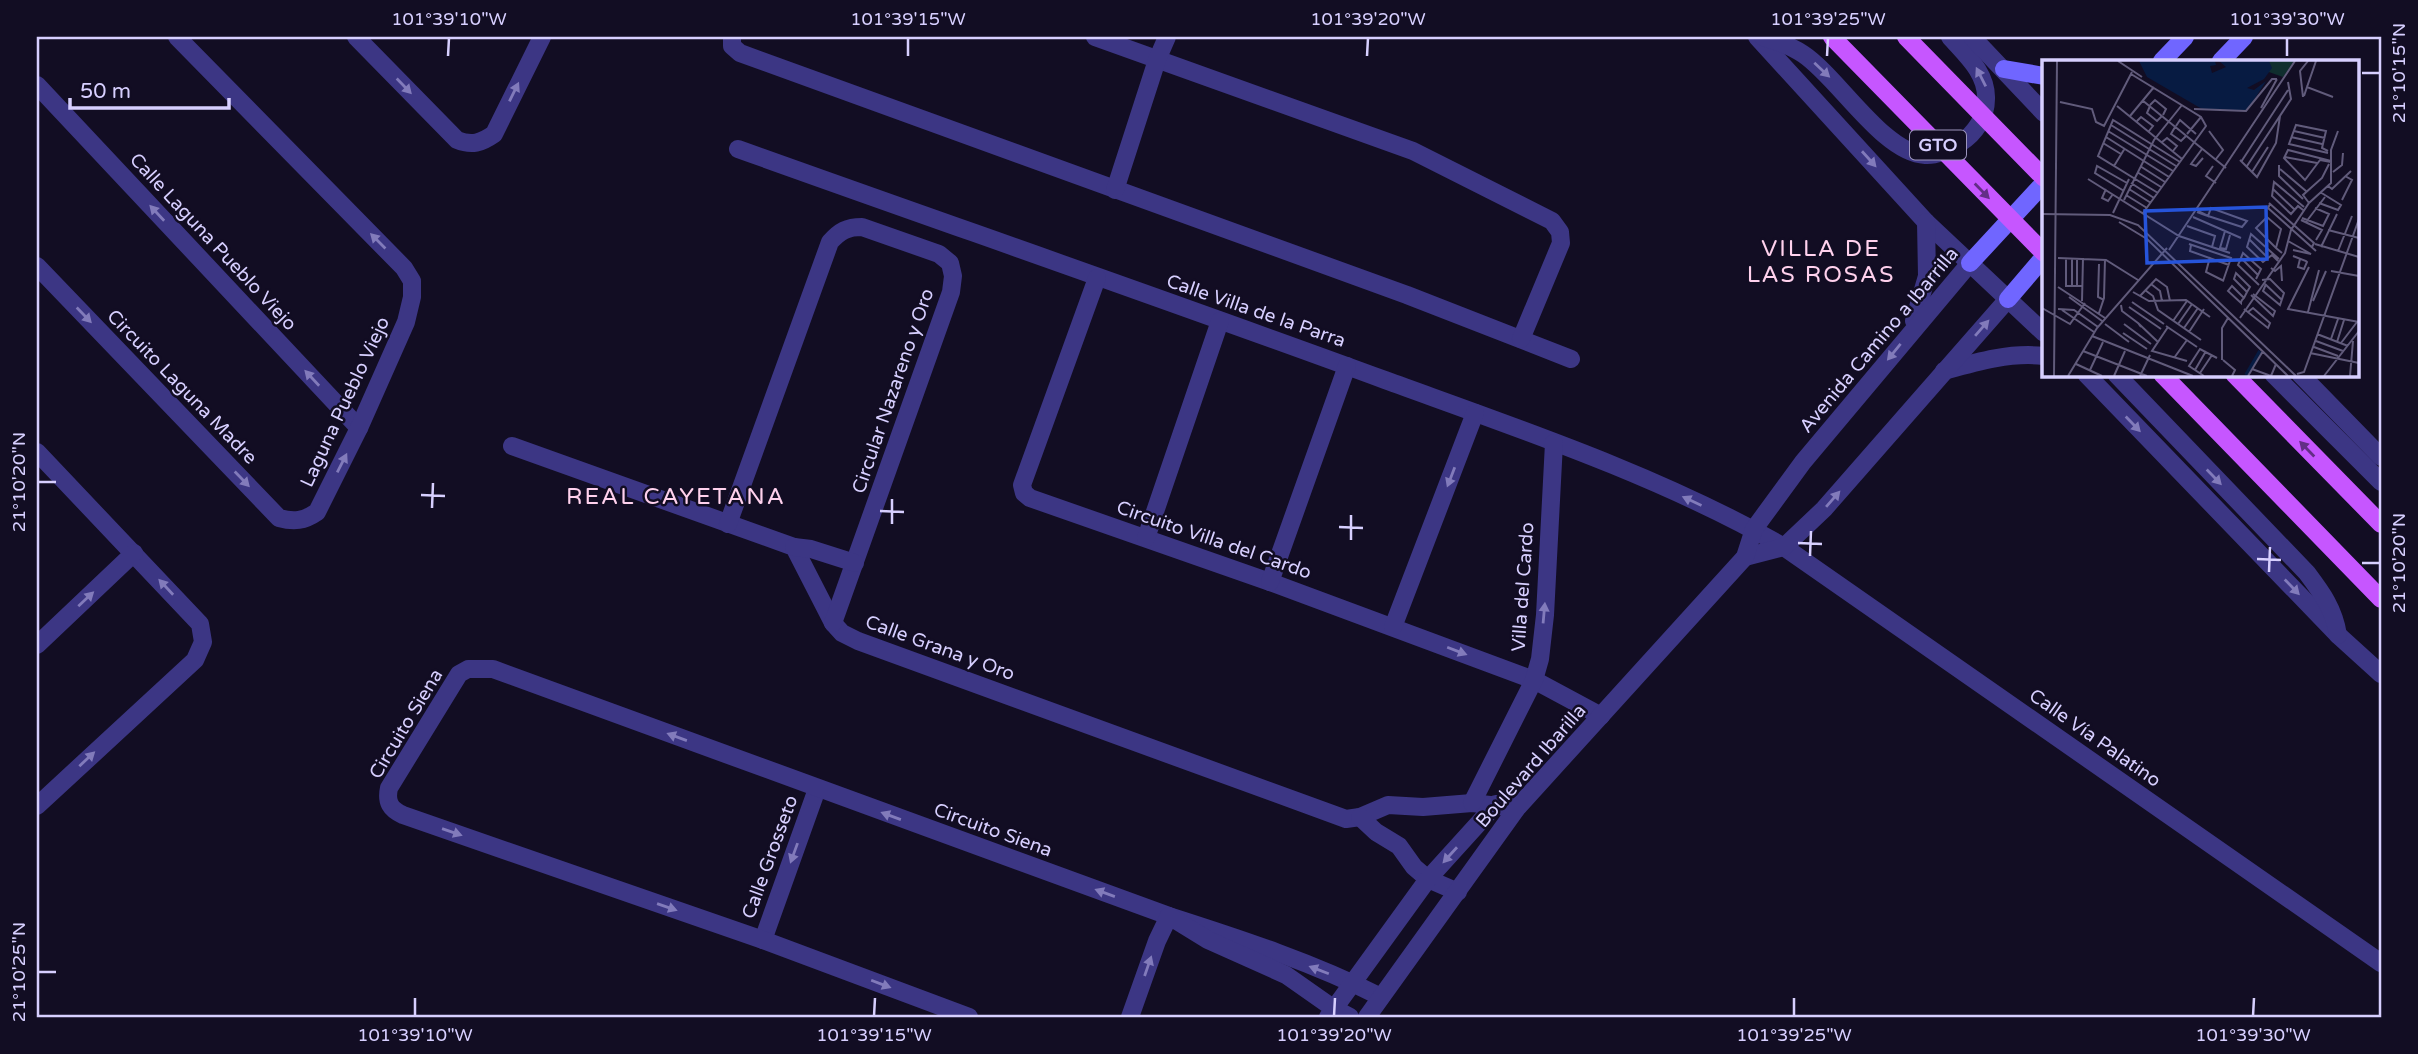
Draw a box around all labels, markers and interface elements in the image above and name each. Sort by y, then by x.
text: 101°39'10"W [391,8,507,30]
text: 101°39'15"W [850,8,966,30]
text: 101°39'20"W [1310,8,1426,30]
text: 101°39'25"W [1770,8,1886,30]
text: 101°39'30"W [2229,8,2345,30]
text: 21°10'15"N [2388,23,2410,123]
inset map [2042,60,2358,376]
one-way arrow [1813,62,1830,78]
scale bar [70,66,229,110]
one-way arrow [1975,66,1987,86]
one-way arrow [395,77,412,94]
text: 50 m [80,79,131,104]
one-way arrow [509,82,520,102]
road number: GTO [1910,130,1966,160]
street label: Calle Laguna Pueblo Viejo [125,149,301,335]
one-way arrow [1861,151,1877,168]
one-way arrow [1974,182,1991,199]
one-way arrow [149,205,165,222]
one-way arrow [370,233,386,249]
district label: VILLA DE LAS ROSAS [1747,235,1895,289]
street label: Avenida Camino a Ibarrilla [1795,243,1963,437]
street label: Calle Villa de la Parra [1164,270,1348,352]
street label: Circular Nazareno y Oro [848,286,938,496]
street label: Circuito Laguna Madre [102,305,262,469]
one-way arrow [76,307,93,324]
street label: Laguna Pueblo Viejo [296,313,394,491]
one-way arrow [1974,319,1990,337]
one-way arrow [1887,344,1902,361]
one-way arrow [304,370,321,387]
one-way arrow [2125,415,2142,432]
text: 21°10'20"N [8,432,30,532]
one-way arrow [2299,442,2316,458]
one-way arrow [336,453,347,473]
one-way arrow [1445,466,1456,487]
one-way arrow [2205,468,2221,485]
one-way arrow [233,471,250,488]
district label: REAL CAYETANA [566,483,786,511]
one-way arrow [1825,491,1840,508]
one-way arrow [1681,495,1702,506]
street label: Circuito Villa del Cardo [1114,496,1314,584]
text: 21°10'20"N [2388,513,2410,613]
street label: Villa del Cardo [1508,522,1538,652]
one-way arrow [2283,578,2299,595]
one-way arrow [158,579,174,596]
one-way arrow [77,591,95,607]
one-way arrow [1539,602,1550,624]
street label: Calle Grana y Oro [862,611,1018,685]
one-way arrow [1446,645,1467,656]
street label: Circuito Siena [365,665,447,783]
street label: Calle Vía Palatino [2025,684,2165,792]
street label: Boulevard Ibarilla [1471,700,1591,832]
one-way arrow [666,732,687,743]
one-way arrow [78,752,95,768]
street label: Calle Grosseto [737,792,803,922]
street label: Circuito Siena [931,798,1055,862]
one-way arrow [880,810,901,821]
one-way arrow [442,827,463,838]
one-way arrow [788,843,799,864]
one-way arrow [1442,846,1458,864]
one-way arrow [1094,887,1115,898]
one-way arrow [657,902,678,913]
text: 21°10'25"N [8,922,30,1022]
one-way arrow [1143,955,1154,976]
one-way arrow [1308,964,1329,975]
one-way arrow [871,979,892,990]
text: 101°39'10"W [357,1024,473,1046]
text: 101°39'15"W [816,1024,932,1046]
text: 101°39'20"W [1276,1024,1392,1046]
text: 101°39'25"W [1736,1024,1852,1046]
text: 101°39'30"W [2195,1024,2311,1046]

